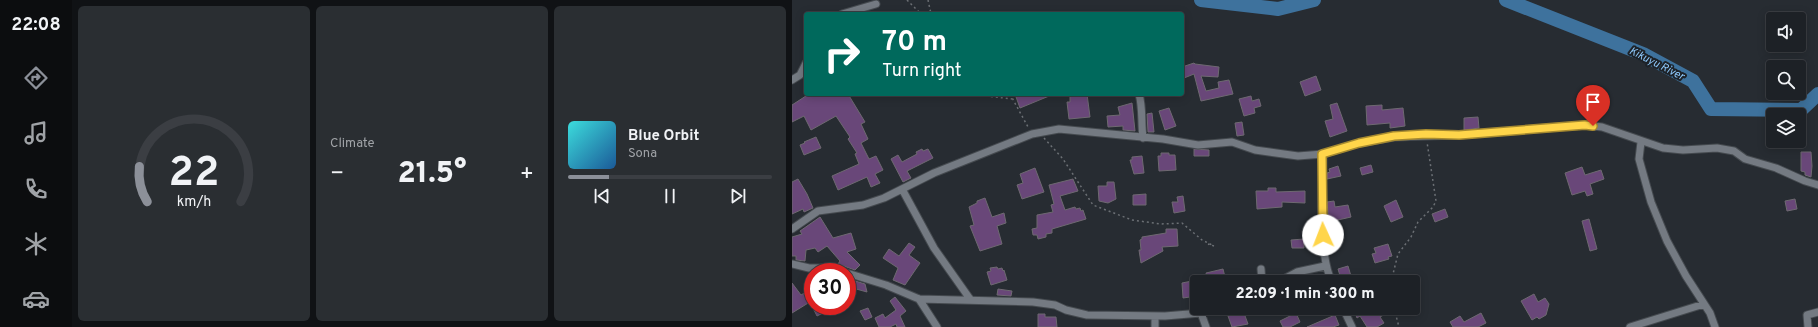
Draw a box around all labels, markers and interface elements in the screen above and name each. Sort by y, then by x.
map controls [1766,12,1806,148]
button: sound [1766,12,1806,52]
text: 22:08 [11,14,61,37]
text: 70 m [882,25,947,61]
icon: right [816,28,868,80]
water label: Kikuyu River [1627,44,1687,84]
text: Turn right [882,60,962,83]
button: search [1766,60,1806,100]
icon: directions [22,64,50,92]
pin [1576,85,1610,126]
icon: arrive [1582,91,1604,113]
button: layers [1766,108,1806,148]
icon: music [22,119,50,147]
text: Blue Orbit [628,127,699,146]
text: Climate [330,136,375,152]
text: Sona [628,146,657,162]
text: 22 [169,147,219,200]
text: 21.5° [397,156,467,193]
text: − [330,161,344,188]
text: + [520,161,534,188]
icon: phone [22,175,50,203]
icon: previous [591,185,613,207]
icon: pause [659,185,681,207]
icon: next [727,185,749,207]
text: km/h [177,192,211,210]
position arrow [1302,214,1344,256]
icon: climate [22,230,50,258]
speed limit sign: 30 [804,263,856,315]
icon: car [22,285,50,313]
text: 22:09 · 1 min · 300 m [1235,285,1375,304]

